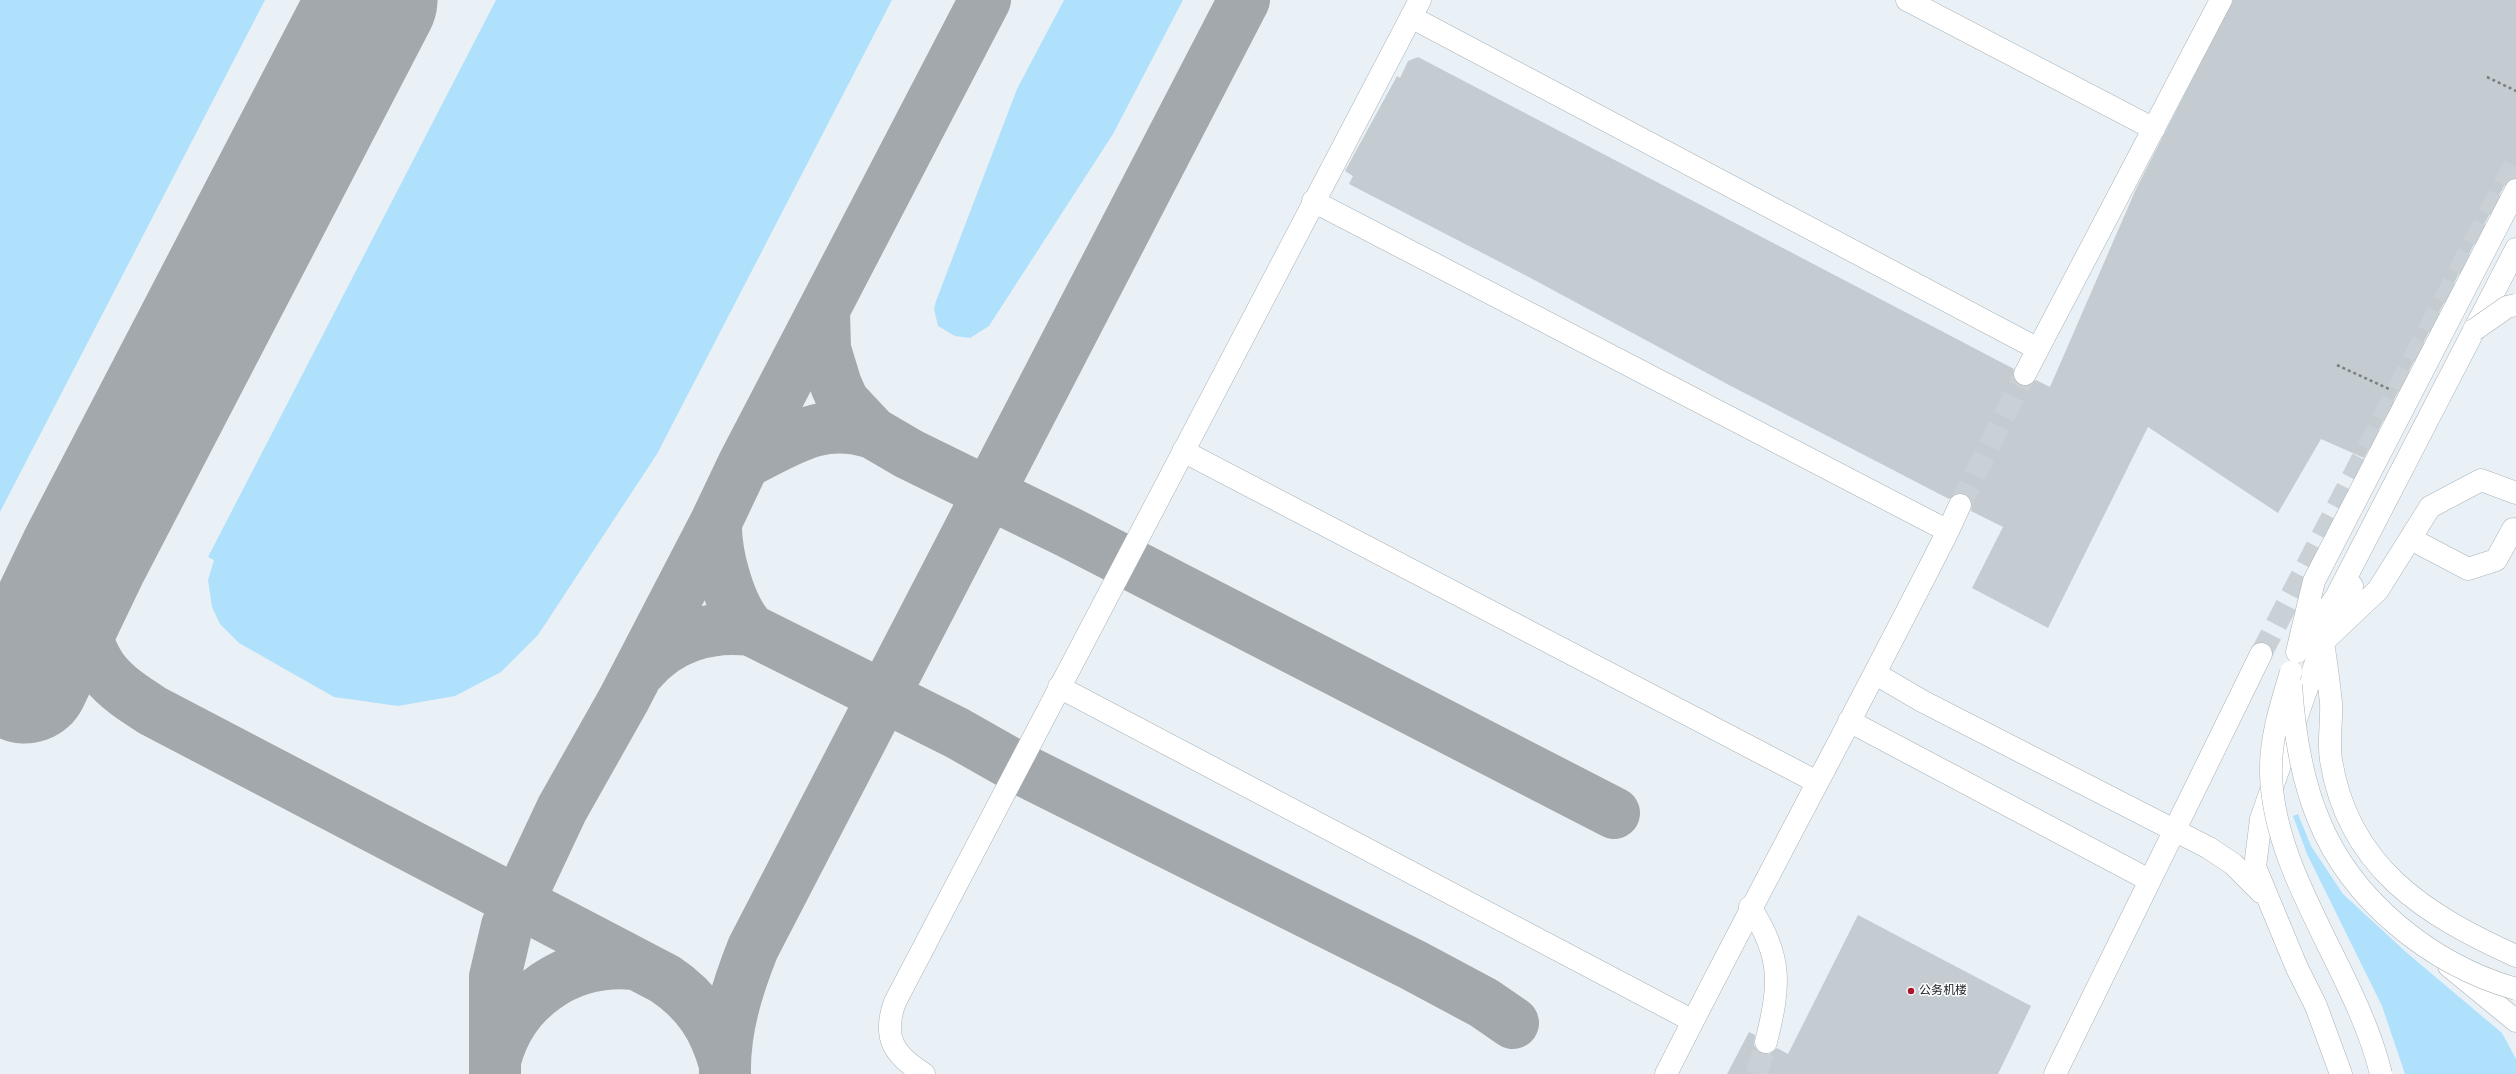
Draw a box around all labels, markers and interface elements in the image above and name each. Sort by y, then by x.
place label: 公务机楼 [1919,984,1967,998]
marker: 公务机楼 [1906,986,1916,996]

